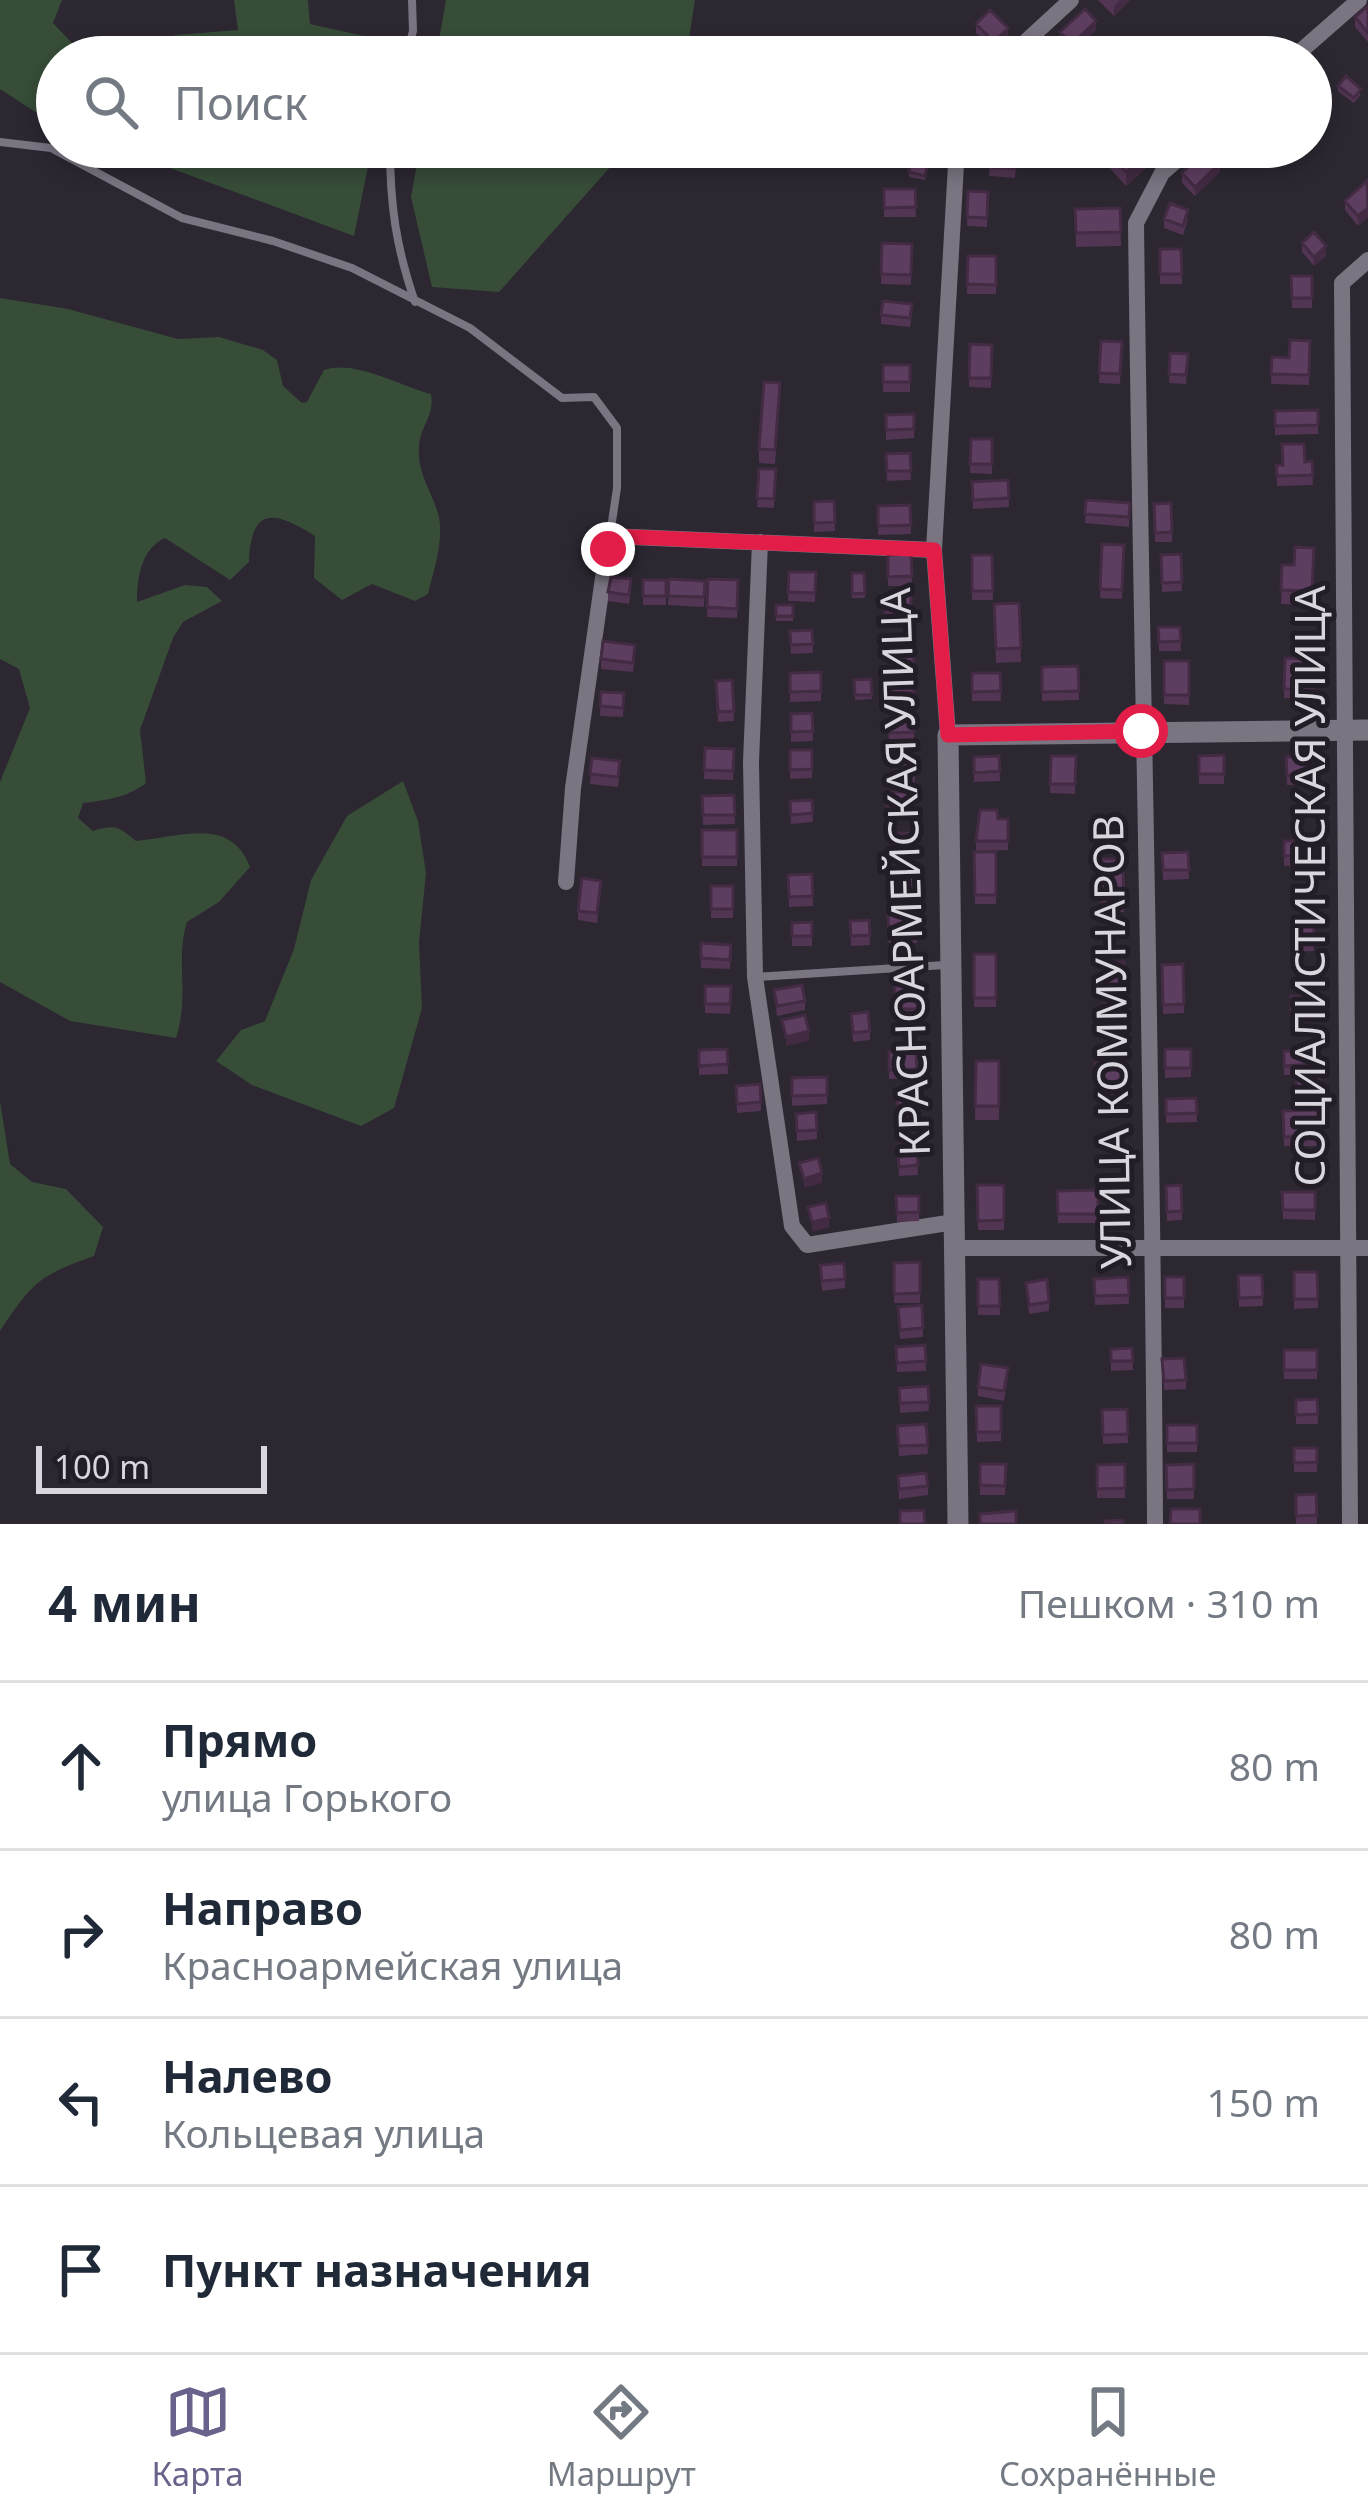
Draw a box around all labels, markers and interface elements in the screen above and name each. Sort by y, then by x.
search box [36,36,1332,168]
icon: search [78,69,144,135]
text: Поиск [174,72,308,133]
route end [581,522,635,576]
street label: СОЦИАЛИСТИЧЕСКАЯ УЛИЦА [1280,585,1337,1186]
street label: КРАСНОАРМЕЙСКАЯ УЛИЦА [865,587,942,1157]
route start [1114,704,1168,758]
street label: УЛИЦА КОММУНАРОВ [1078,815,1143,1270]
scale bar [36,1440,267,1493]
text: 100 m [54,1444,150,1489]
text: 4 мин [48,1567,201,1637]
text: Пешком · 310 m [1018,1576,1320,1629]
text: Прямо [162,1709,317,1770]
icon: ahead [48,1733,114,1799]
text: 80 m [1229,1739,1320,1792]
text: улица Горького [162,1770,452,1823]
text: Направо [162,1877,363,1938]
icon: right [48,1901,114,1967]
text: 80 m [1229,1907,1320,1960]
text: Красноармейская улица [162,1938,623,1991]
text: Налево [162,2045,333,2106]
icon: left [48,2069,114,2135]
text: 150 m [1206,2075,1320,2128]
text: Кольцевая улица [162,2106,485,2159]
icon: arrive [48,2237,114,2303]
text: Пункт назначения [162,2239,592,2300]
tab: Карта [152,2379,244,2496]
tab: Маршрут [547,2379,696,2496]
tab: Сохранённые [999,2379,1216,2496]

